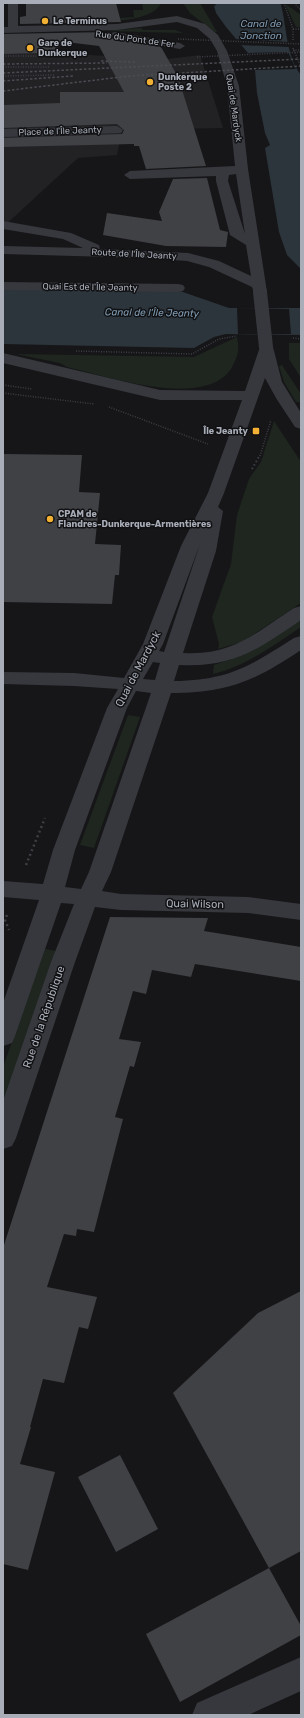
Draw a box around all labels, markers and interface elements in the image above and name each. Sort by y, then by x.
marker: Le Terminus [40,16,50,26]
place label: Le Terminus [53,16,107,26]
water label: Canal de Jonction [240,18,282,42]
street label: Rue du Pont de Fer [95,28,176,50]
place label: Gare de Dunkerque [38,38,88,58]
marker: Gare de Dunkerque [25,43,35,53]
place label: Dunkerque Poste 2 [158,72,208,92]
street label: Quai de Mardyck [224,73,244,143]
marker: Dunkerque Poste 2 [145,77,155,87]
street label: Place de l'Île Jeanty [18,124,102,137]
street label: Route de l'Île Jeanty [91,246,177,261]
street label: Quai Est de l'Île Jeanty [42,280,138,293]
water label: Canal de l'Île Jeanty [105,306,200,320]
place label: Île Jeanty [202,425,249,436]
marker: Île Jeanty [251,426,261,436]
place label: CPAM de Flandres-Dunkerque-Armentières [58,509,211,529]
marker: CPAM de Flandres-Dunkerque-Armentières [45,514,55,524]
street label: Quai de Mardyck [113,629,164,709]
street label: Quai Wilson [166,897,224,911]
street label: Rue de la République [20,964,68,1070]

